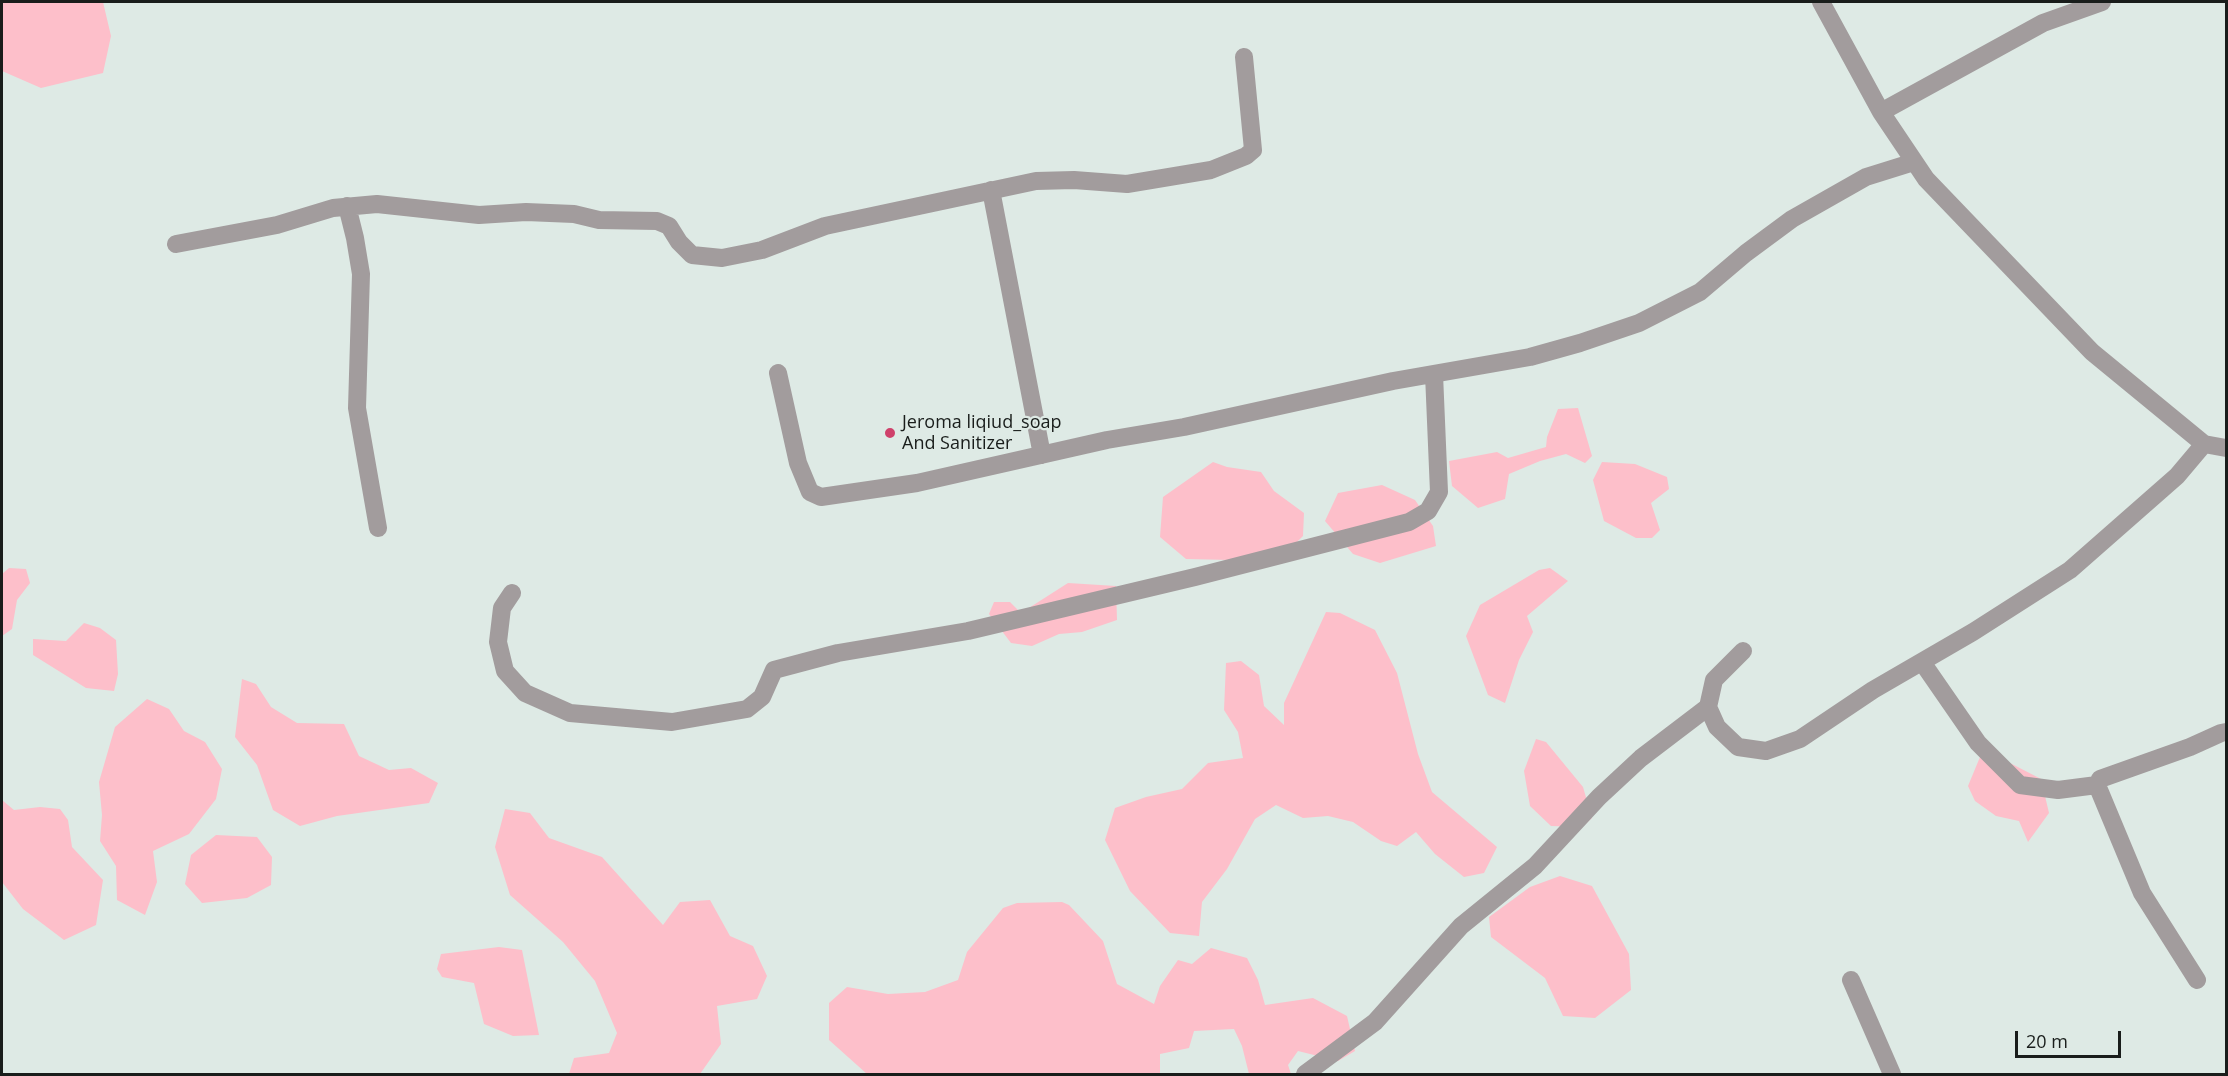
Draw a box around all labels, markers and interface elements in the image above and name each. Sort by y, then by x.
place label: Jeroma liqiud_soap And Sanitizer [902,412,1061,454]
marker: Jeroma liqiud_soap And Sanitizer [883,426,897,440]
scale bar [2018,1019,2124,1057]
text: 20 m [2026,1029,2068,1053]

